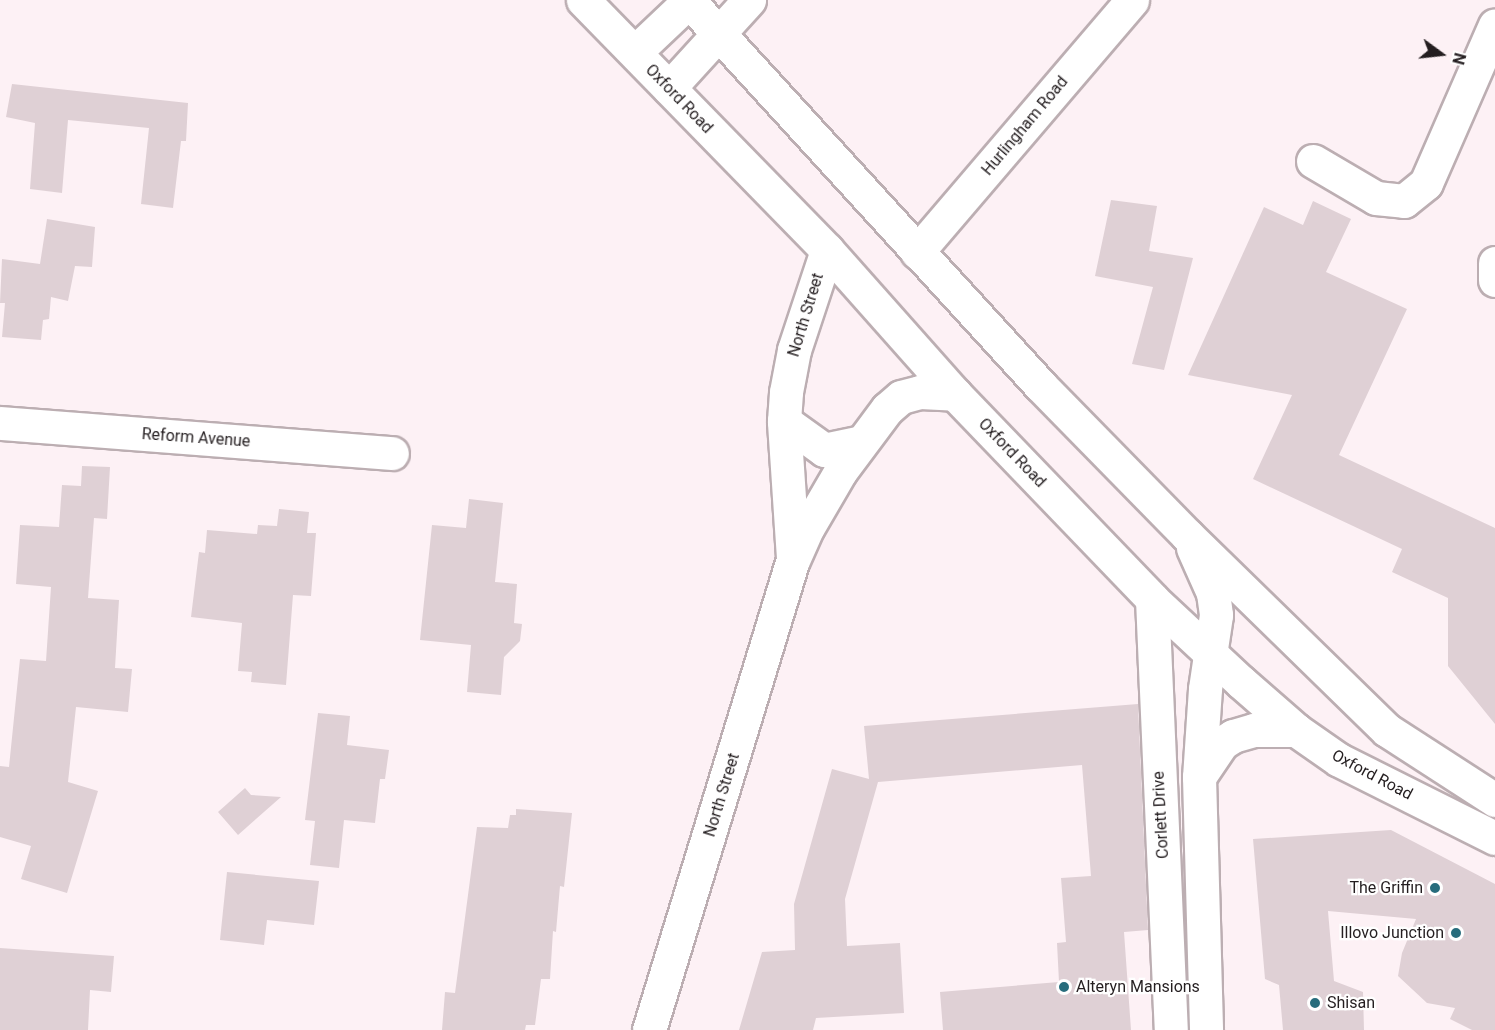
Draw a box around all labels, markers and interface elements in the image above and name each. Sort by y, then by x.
north arrow [1411,24,1471,84]
text: N [1448,51,1470,67]
street label: Oxford Road [641,60,717,138]
street label: Hurlingham Road [978,73,1072,179]
street label: North Street [784,271,828,359]
street label: Oxford Road [974,414,1050,492]
street label: Reform Avenue [141,425,251,451]
street label: Oxford Road [1328,746,1416,804]
street label: North Street [700,751,744,839]
street label: Corlett Drive [1149,771,1173,859]
place label: The Griffin [1349,878,1423,898]
marker: The Griffin [1428,881,1442,895]
place label: Illovo Junction [1340,923,1444,943]
marker: Illovo Junction [1449,926,1463,940]
place label: Alteryn Mansions [1076,977,1200,997]
marker: Alteryn Mansions [1057,980,1071,994]
place label: Shisan [1327,993,1375,1013]
marker: Shisan [1308,996,1322,1010]

